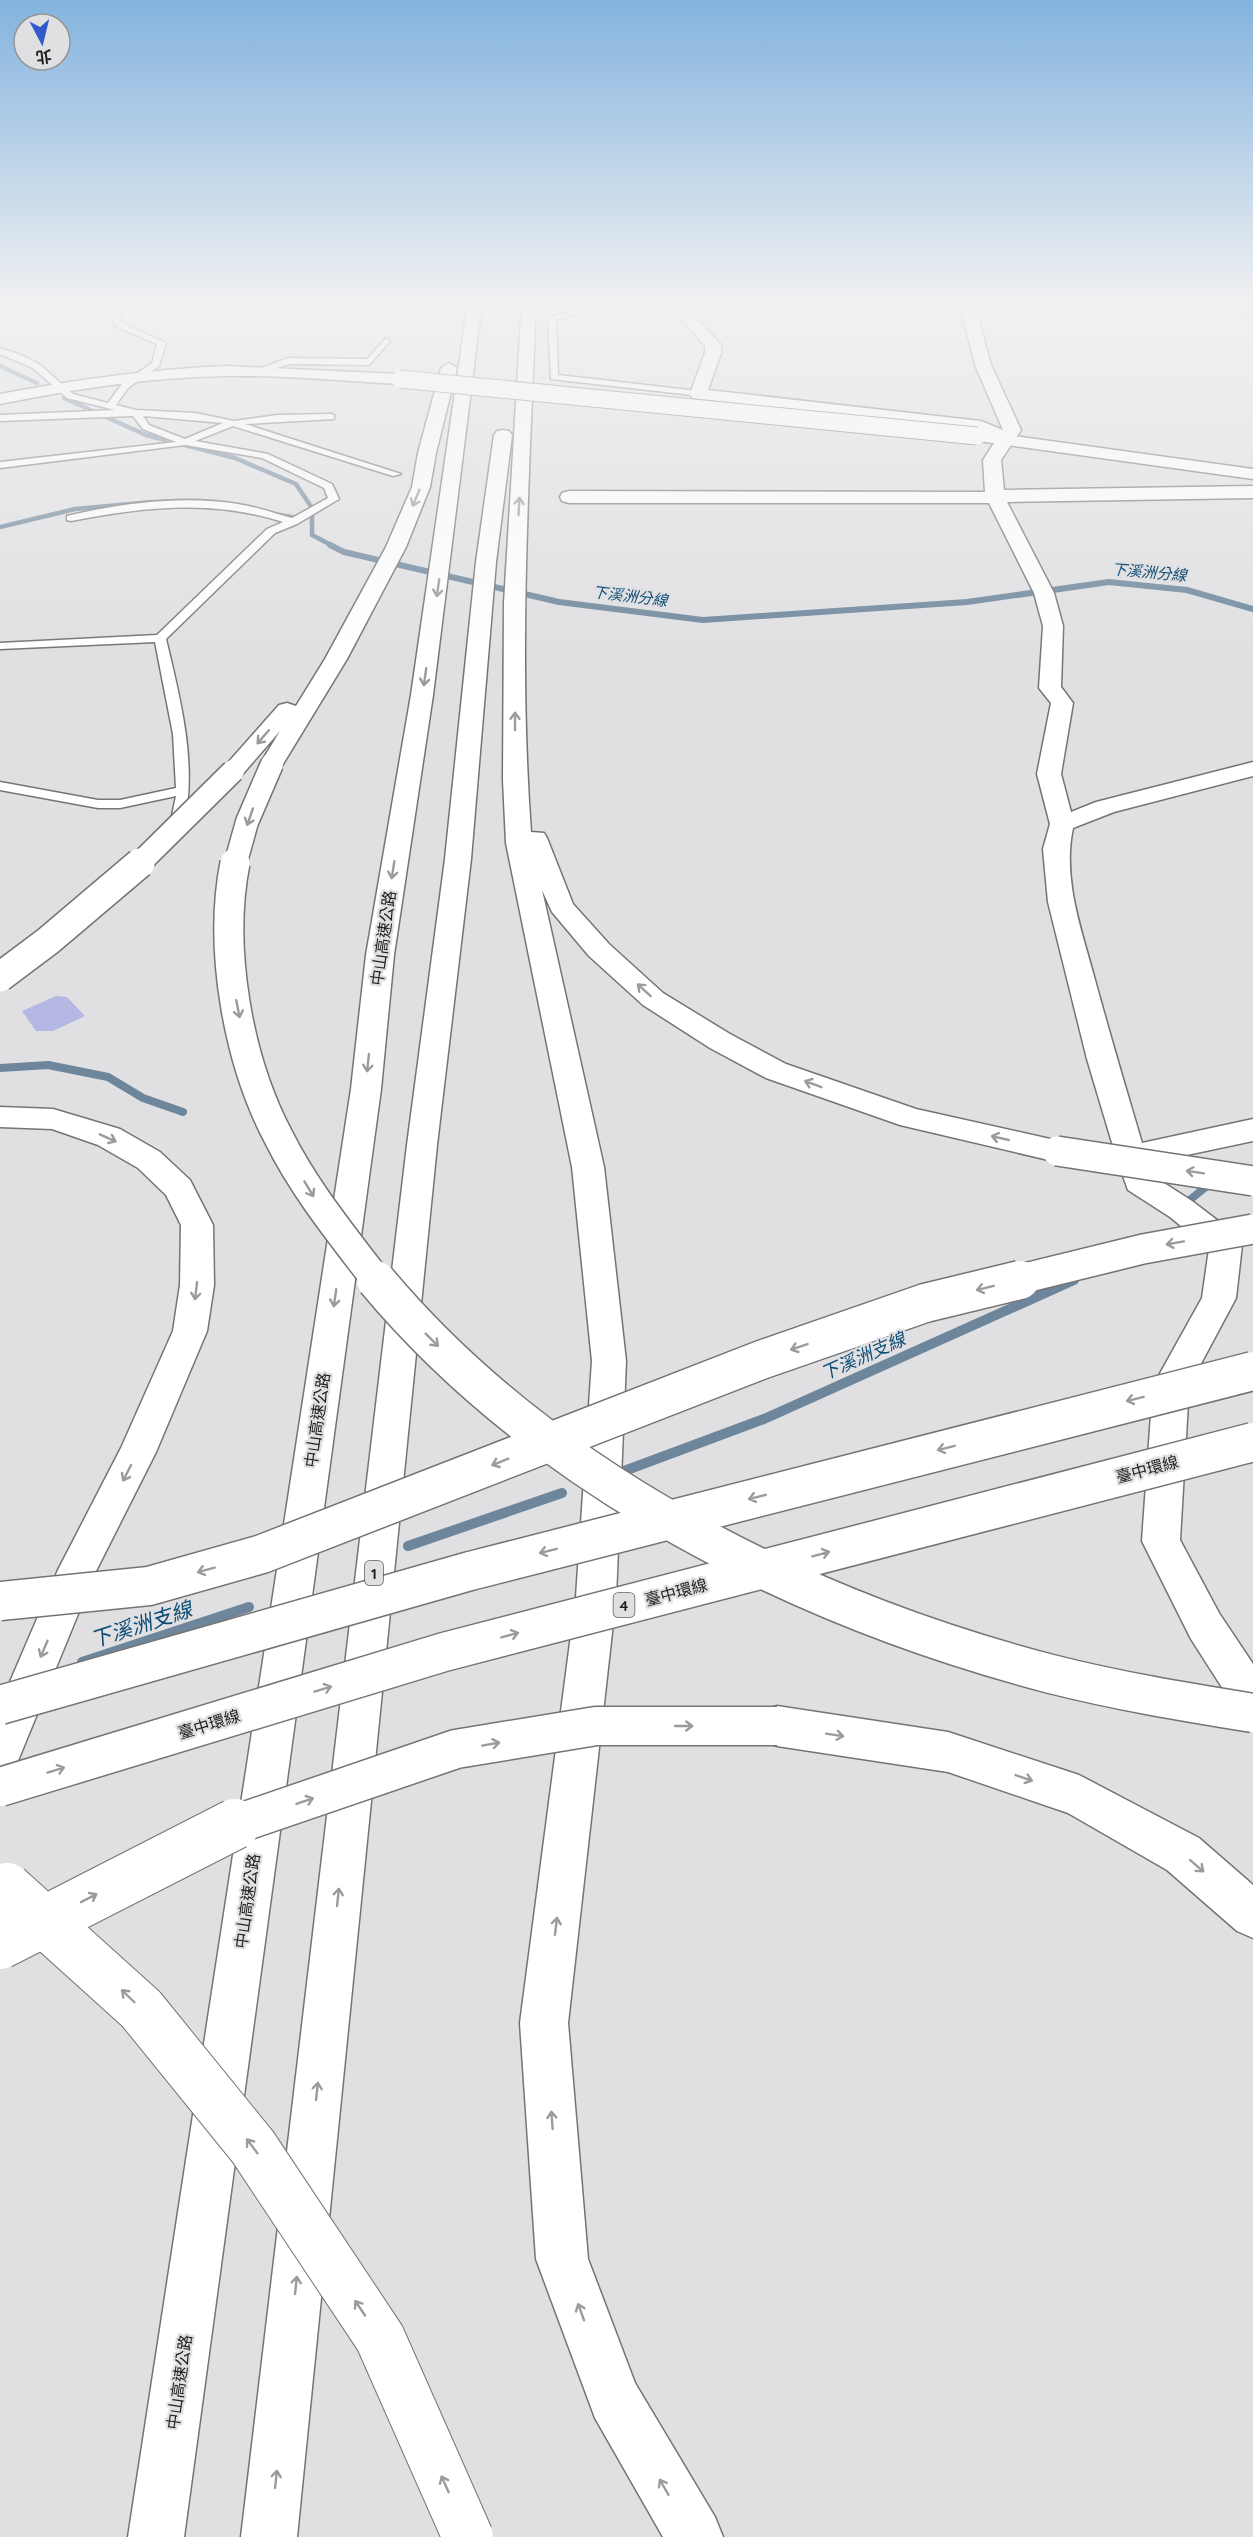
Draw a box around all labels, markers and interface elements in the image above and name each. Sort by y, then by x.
north arrow [12,12,72,72]
text: 北 [35,46,53,68]
one-way arrow [410,489,421,507]
one-way arrow [514,497,525,517]
water label: 下溪洲分線 [1111,559,1189,585]
one-way arrow [432,578,443,598]
water label: 下溪洲分線 [592,582,670,610]
one-way arrow [419,667,430,686]
one-way arrow [509,712,521,732]
one-way arrow [256,729,270,744]
one-way arrow [243,808,254,826]
one-way arrow [388,859,399,879]
street label: 中山高速公路 [366,889,400,987]
one-way arrow [636,983,651,997]
one-way arrow [233,999,244,1019]
one-way arrow [363,1052,374,1072]
one-way arrow [805,1078,823,1089]
one-way arrow [99,1132,117,1144]
one-way arrow [991,1132,1010,1144]
one-way arrow [1186,1167,1206,1178]
one-way arrow [303,1180,315,1197]
one-way arrow [1165,1238,1185,1249]
one-way arrow [190,1281,201,1301]
one-way arrow [976,1283,995,1295]
one-way arrow [330,1287,341,1307]
water label: 下溪洲支線 [817,1326,911,1385]
one-way arrow [425,1332,439,1347]
one-way arrow [790,1342,809,1353]
street label: 中山高速公路 [300,1371,334,1469]
one-way arrow [1126,1394,1145,1406]
one-way arrow [937,1443,956,1455]
street label: 臺中環線 [1113,1451,1181,1487]
one-way arrow [491,1457,509,1468]
one-way arrow [121,1463,133,1481]
one-way arrow [748,1492,767,1503]
one-way arrow [539,1546,558,1557]
one-way arrow [811,1548,830,1559]
road number: 1 [365,1561,383,1585]
one-way arrow [196,1565,215,1576]
street label: 臺中環線 [642,1574,710,1610]
road number: 4 [614,1593,634,1617]
water label: 下溪洲支線 [87,1595,197,1653]
one-way arrow [500,1628,519,1640]
one-way arrow [38,1639,49,1658]
one-way arrow [313,1683,332,1694]
street label: 臺中環線 [175,1705,243,1743]
one-way arrow [674,1720,694,1732]
one-way arrow [824,1730,844,1741]
one-way arrow [480,1738,500,1749]
one-way arrow [46,1764,65,1775]
one-way arrow [1014,1773,1033,1784]
one-way arrow [295,1794,314,1805]
street label: 中山高速公路 [230,1852,264,1950]
one-way arrow [1189,1859,1205,1872]
one-way arrow [333,1888,344,1908]
one-way arrow [80,1892,98,1903]
one-way arrow [550,1917,561,1937]
one-way arrow [120,1989,135,2003]
one-way arrow [312,2082,323,2102]
one-way arrow [546,2111,557,2131]
one-way arrow [246,2138,258,2154]
one-way arrow [291,2276,302,2295]
one-way arrow [354,2300,366,2317]
one-way arrow [575,2303,586,2321]
street label: 中山高速公路 [162,2333,196,2431]
one-way arrow [270,2469,281,2489]
one-way arrow [438,2475,450,2493]
one-way arrow [658,2479,670,2496]

